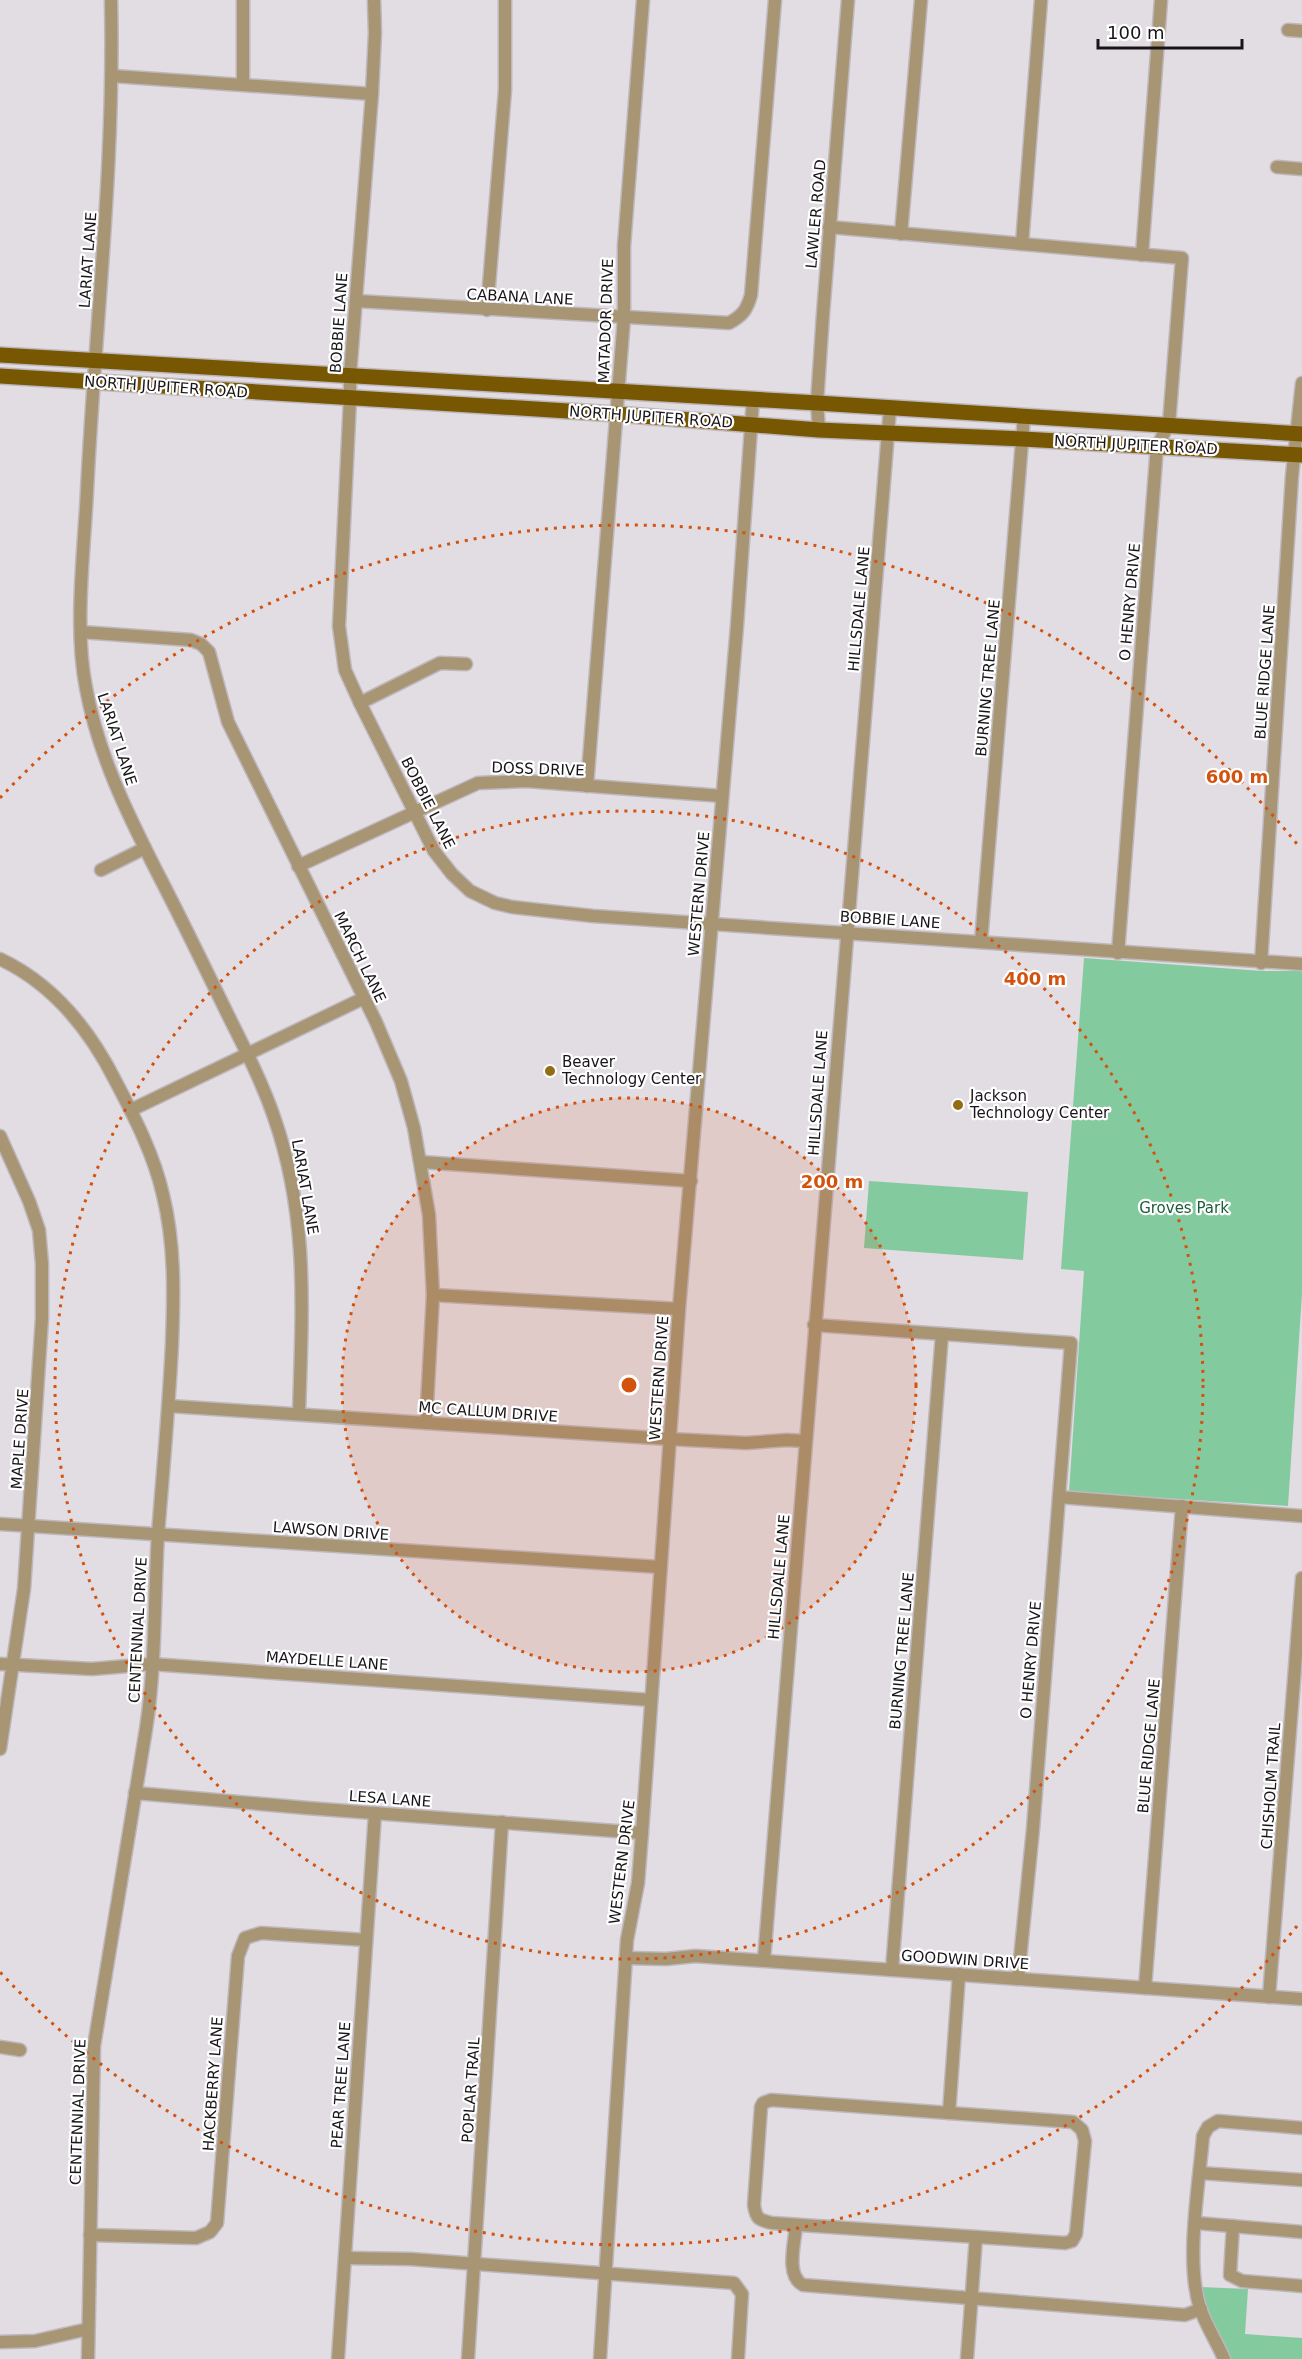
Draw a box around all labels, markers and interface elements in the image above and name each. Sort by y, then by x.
scale bar [1098,12,1242,50]
text: 100 m [1107,22,1165,43]
street label: LAWLER ROAD [802,159,830,269]
street label: LARIAT LANE [76,211,100,309]
street label: MATADOR DRIVE [595,258,617,384]
street label: BOBBIE LANE [327,272,351,374]
street label: CABANA LANE [466,285,574,309]
street label: NORTH JUPITER ROAD [84,372,248,402]
street label: NORTH JUPITER ROAD [569,402,733,432]
street label: NORTH JUPITER ROAD [1054,432,1218,458]
street label: O HENRY DRIVE [1116,542,1144,662]
street label: HILLSDALE LANE [845,546,873,672]
street label: BURNING TREE LANE [972,599,1004,757]
street label: BLUE RIDGE LANE [1251,604,1279,740]
street label: LARIAT LANE [94,690,140,788]
street label: BOBBIE LANE [397,754,459,852]
street label: DOSS DRIVE [491,758,585,780]
text: 600 m [1206,766,1268,787]
street label: WESTERN DRIVE [685,831,713,957]
street label: BOBBIE LANE [839,908,941,932]
street label: MARCH LANE [330,909,390,1005]
text: 400 m [1004,968,1066,989]
street label: HILLSDALE LANE [805,1030,831,1156]
place label: Beaver Technology Center [561,1053,702,1088]
marker: Beaver Technology Center [543,1064,557,1078]
place label: Jackson Technology Center [969,1087,1110,1122]
marker: Jackson Technology Center [951,1098,965,1112]
street label: LARIAT LANE [288,1138,322,1236]
text: 200 m [801,1171,863,1192]
park label: Groves Park [1139,1199,1229,1217]
street label: WESTERN DRIVE [646,1315,672,1441]
centre of rings [619,1375,639,1395]
street label: MAPLE DRIVE [7,1388,33,1490]
street label: MC CALLUM DRIVE [418,1398,558,1426]
street label: HILLSDALE LANE [765,1514,793,1640]
street label: LAWSON DRIVE [272,1518,390,1544]
street label: CENTENNIAL DRIVE [125,1557,151,1703]
street label: BURNING TREE LANE [886,1572,918,1730]
street label: O HENRY DRIVE [1017,1600,1045,1720]
street label: MAYDELLE LANE [265,1648,389,1674]
street label: BLUE RIDGE LANE [1134,1678,1164,1814]
street label: CHISHOLM TRAIL [1258,1721,1284,1850]
street label: LESA LANE [348,1787,432,1811]
street label: WESTERN DRIVE [605,1799,639,1925]
street label: GOODWIN DRIVE [900,1947,1030,1973]
street label: HACKBERRY LANE [199,2016,227,2152]
street label: PEAR TREE LANE [328,2021,354,2149]
street label: POPLAR TRAIL [458,2036,484,2144]
street label: CENTENNIAL DRIVE [66,2039,90,2185]

